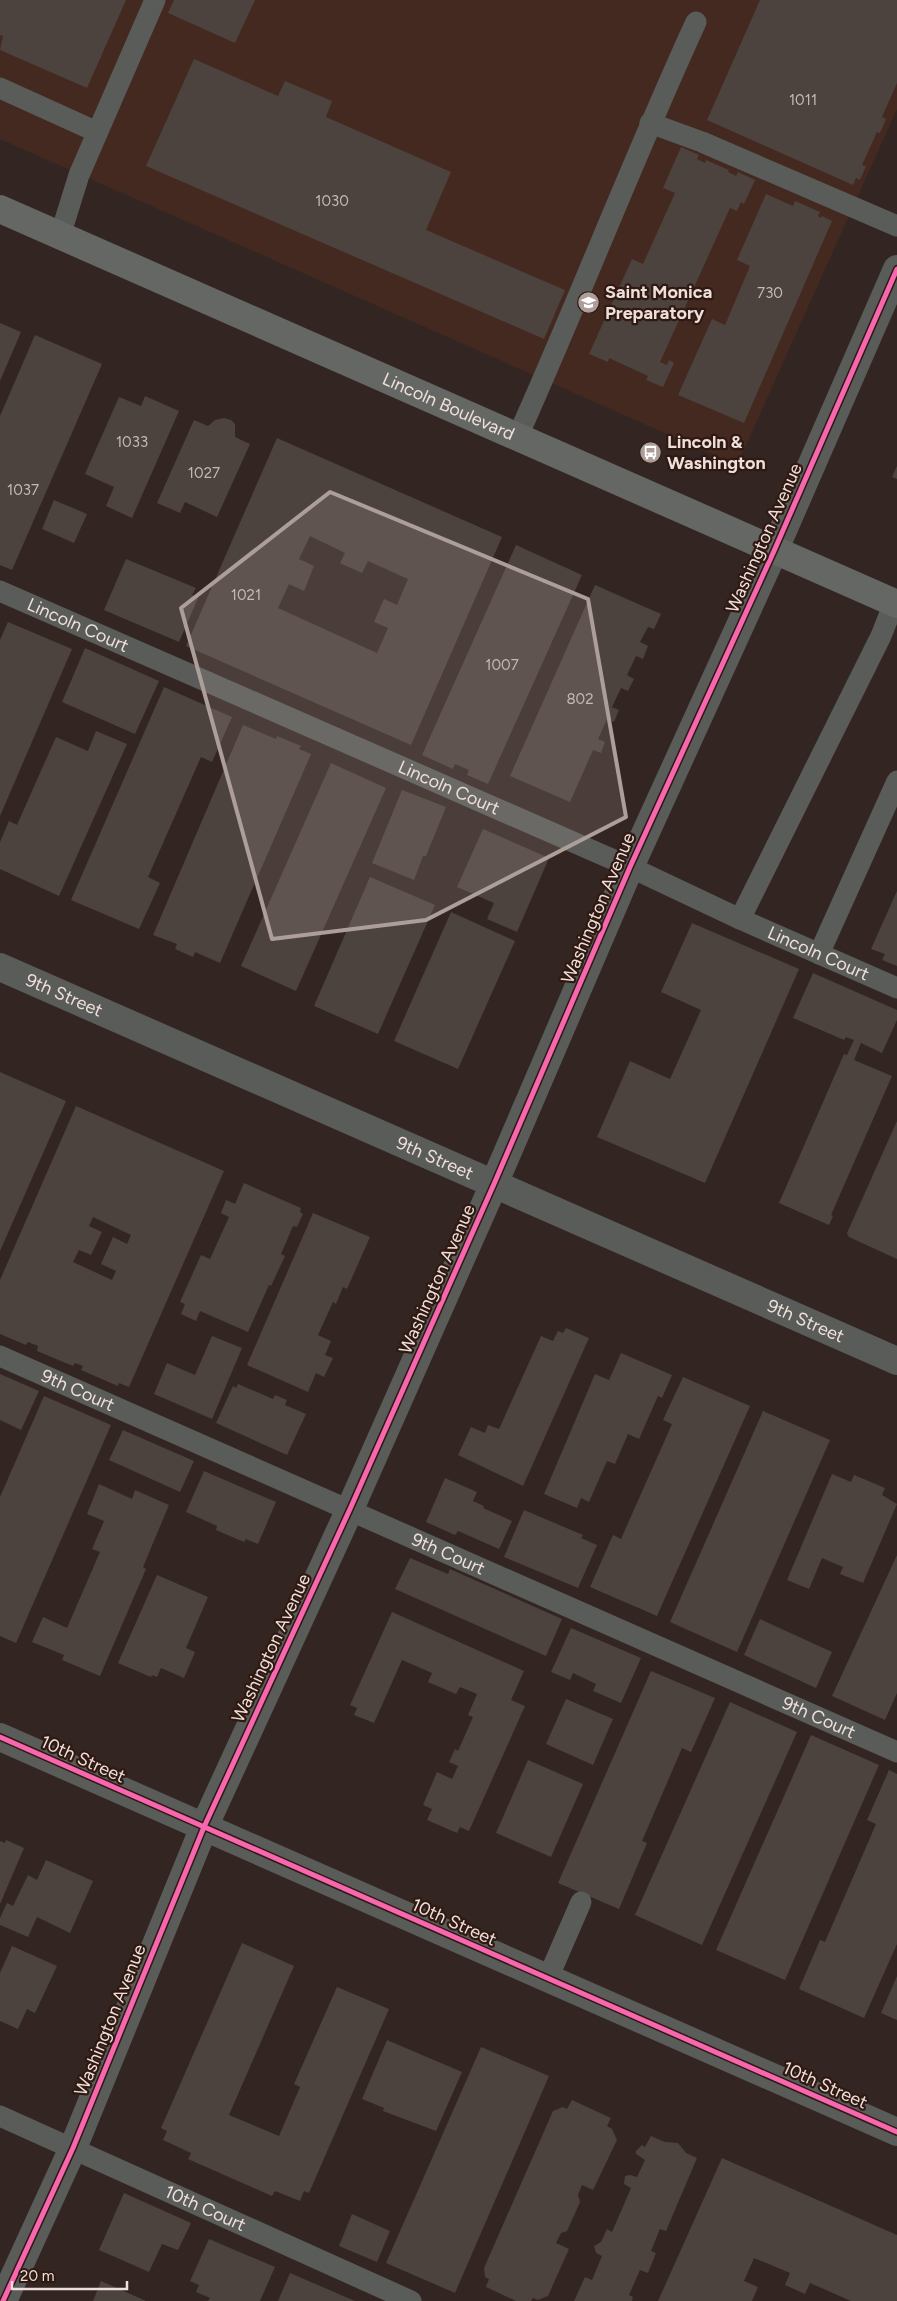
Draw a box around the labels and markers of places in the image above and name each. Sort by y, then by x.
place label: Saint Monica Preparatory [605,281,712,324]
school or university icon: Saint Monica Preparatory [577,290,601,314]
place label: Lincoln & Washington [667,431,766,474]
bus stop icon: Lincoln & Washington [639,440,663,464]

